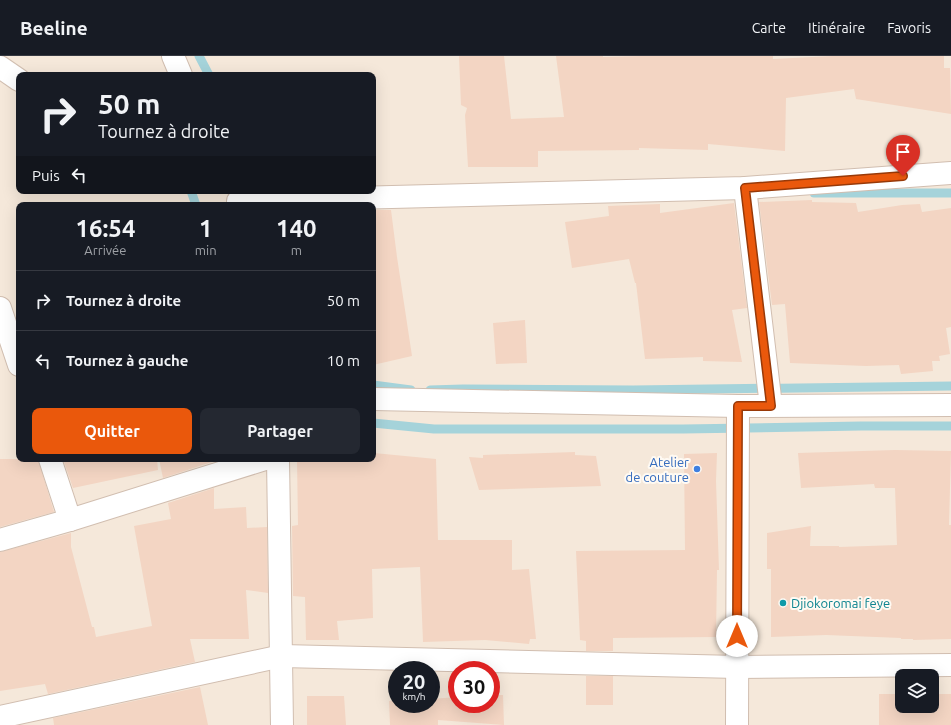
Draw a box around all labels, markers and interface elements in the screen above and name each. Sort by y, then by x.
text: Beeline [20,17,88,39]
text: Carte [752,20,786,36]
text: Itinéraire [808,20,865,36]
text: Favoris [887,20,931,36]
icon: right [32,88,84,140]
text: 50 m [98,88,160,119]
text: Tournez à droite [98,121,230,141]
pin [886,135,920,176]
icon: arrive [892,141,914,163]
icon: left [68,164,90,186]
text: Puis [32,167,60,184]
text: 16:54 [75,215,135,242]
text: 1 [199,215,212,242]
text: 140 [276,215,317,242]
text: Arrivée [84,243,126,257]
text: min [195,243,217,257]
text: m [291,243,302,257]
icon: right [32,290,54,312]
text: Tournez à droite [66,292,181,309]
text: 50 m [327,292,360,309]
icon: left [32,350,54,372]
text: Tournez à gauche [66,352,189,369]
text: 10 m [327,352,360,369]
button: Quitter [32,408,192,454]
button: Partager [200,408,360,454]
place label: Atelier de couture [626,455,689,484]
marker: Atelier de couture [692,464,702,474]
place label: Djiokoromai feye [791,596,890,610]
marker: Djiokoromai feye [778,598,788,608]
position arrow [716,615,758,657]
speed limit sign: 30 [448,661,500,713]
map controls [895,669,939,713]
button: layers [895,669,939,713]
text: 20 [403,670,425,693]
text: km/h [402,691,426,702]

